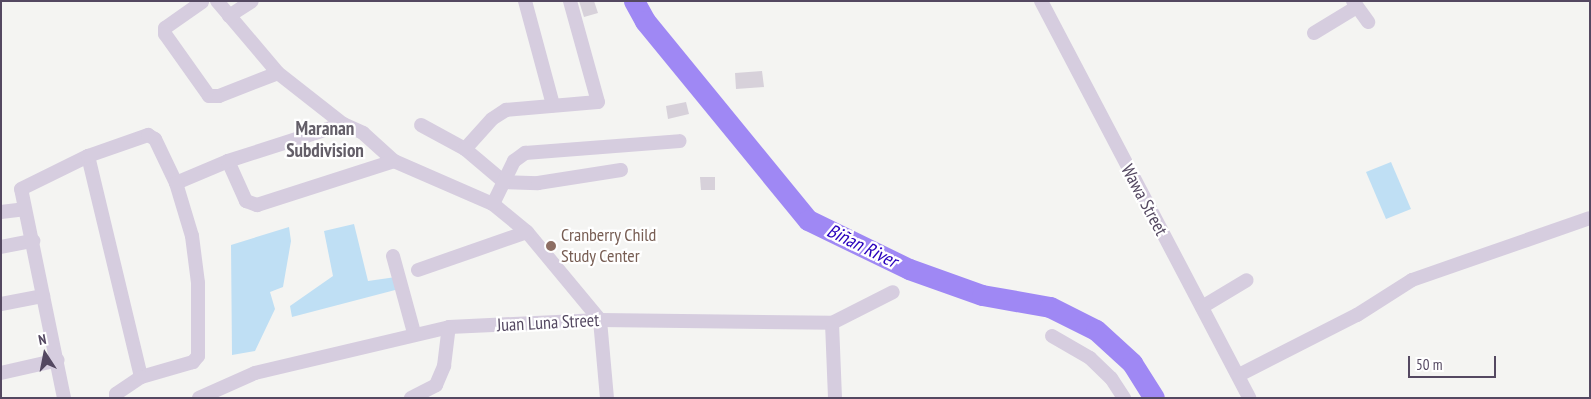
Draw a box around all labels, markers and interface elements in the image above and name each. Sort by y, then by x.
district label: Maranan Subdivision [286,118,364,162]
street label: Wawa Street [1116,161,1172,239]
water label: Biñan River [823,219,901,273]
place label: Cranberry Child Study Center [561,225,657,268]
marker: Cranberry Child Study Center [545,240,557,252]
street label: Juan Luna Street [496,310,600,336]
north arrow [20,329,70,379]
text: N [37,330,48,349]
scale bar [1411,346,1498,378]
text: 50 m [1416,355,1442,374]

